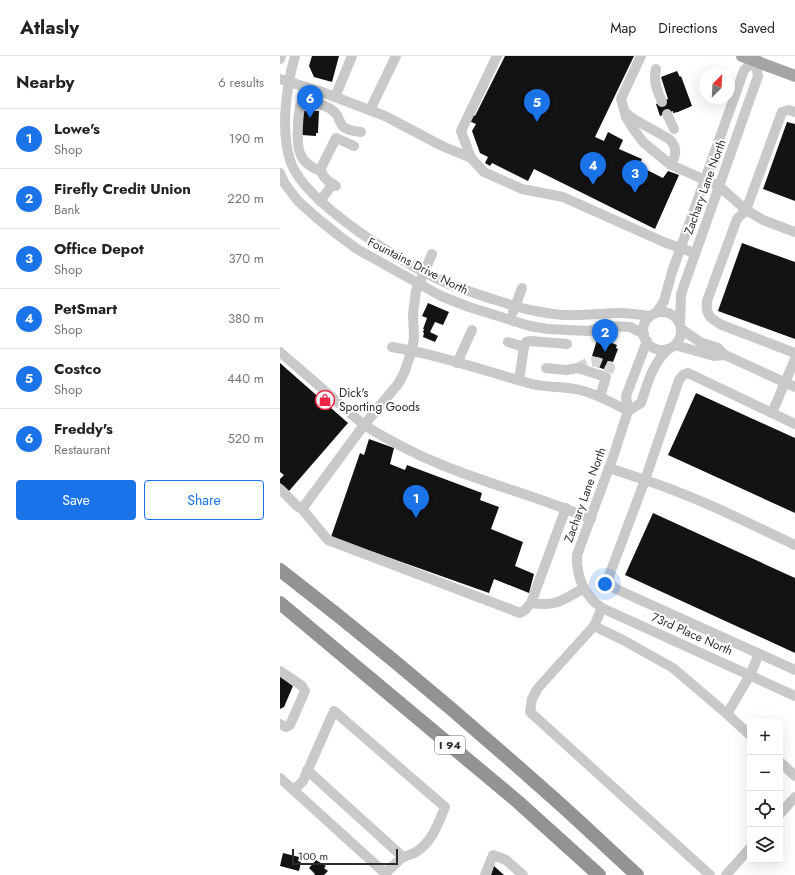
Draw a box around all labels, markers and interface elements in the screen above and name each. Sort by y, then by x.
text: Atlasly [20,14,79,41]
text: Map [610,18,636,38]
text: Directions [658,18,718,38]
text: Saved [740,18,775,38]
north arrow [699,68,735,104]
text: Nearby [16,70,74,94]
text: 6 results [218,73,264,92]
pin: 6 [297,85,323,118]
pin: 5 [524,89,550,122]
text: Lowe's [54,118,100,140]
text: 1 [26,129,32,148]
text: 190 m [229,129,264,148]
street label: Zachary Lane North [679,137,731,237]
text: Shop [54,140,82,159]
pin: 4 [580,152,606,185]
pin: 3 [622,160,648,193]
text: Firefly Credit Union [54,178,191,200]
text: 2 [25,189,33,208]
text: 220 m [227,189,264,208]
text: Bank [54,200,80,219]
street label: Fountains Drive North [365,233,471,299]
text: Office Depot [54,238,144,260]
text: 3 [25,249,33,268]
text: 370 m [228,249,264,268]
text: Shop [54,260,82,279]
text: PetSmart [54,298,117,320]
text: 4 [24,309,34,328]
text: 380 m [228,309,264,328]
pin: 2 [592,319,618,352]
text: Shop [54,320,82,339]
text: Costco [54,358,101,380]
text: 5 [25,369,33,388]
text: 440 m [227,369,264,388]
text: Shop [54,380,82,399]
place label: Dick's Sporting Goods [339,384,420,416]
shop icon: Dick's Sporting Goods [314,389,336,411]
text: Freddy's [54,418,113,440]
text: 6 [25,429,33,448]
text: 520 m [227,429,264,448]
text: Restaurant [54,440,110,459]
street label: Zachary Lane North [559,445,611,545]
button: Save [16,480,136,520]
button: Share [144,480,264,520]
pin: 1 [403,485,429,518]
your location [595,574,615,594]
street label: 73rd Place North [649,608,735,660]
map controls [747,719,783,863]
button: + [747,719,783,755]
road number: I 94 [435,736,465,754]
button: − [747,755,783,791]
button: locate [747,791,783,827]
button: layers [747,827,783,863]
scale bar [292,847,398,866]
text: 100 m [298,848,328,864]

